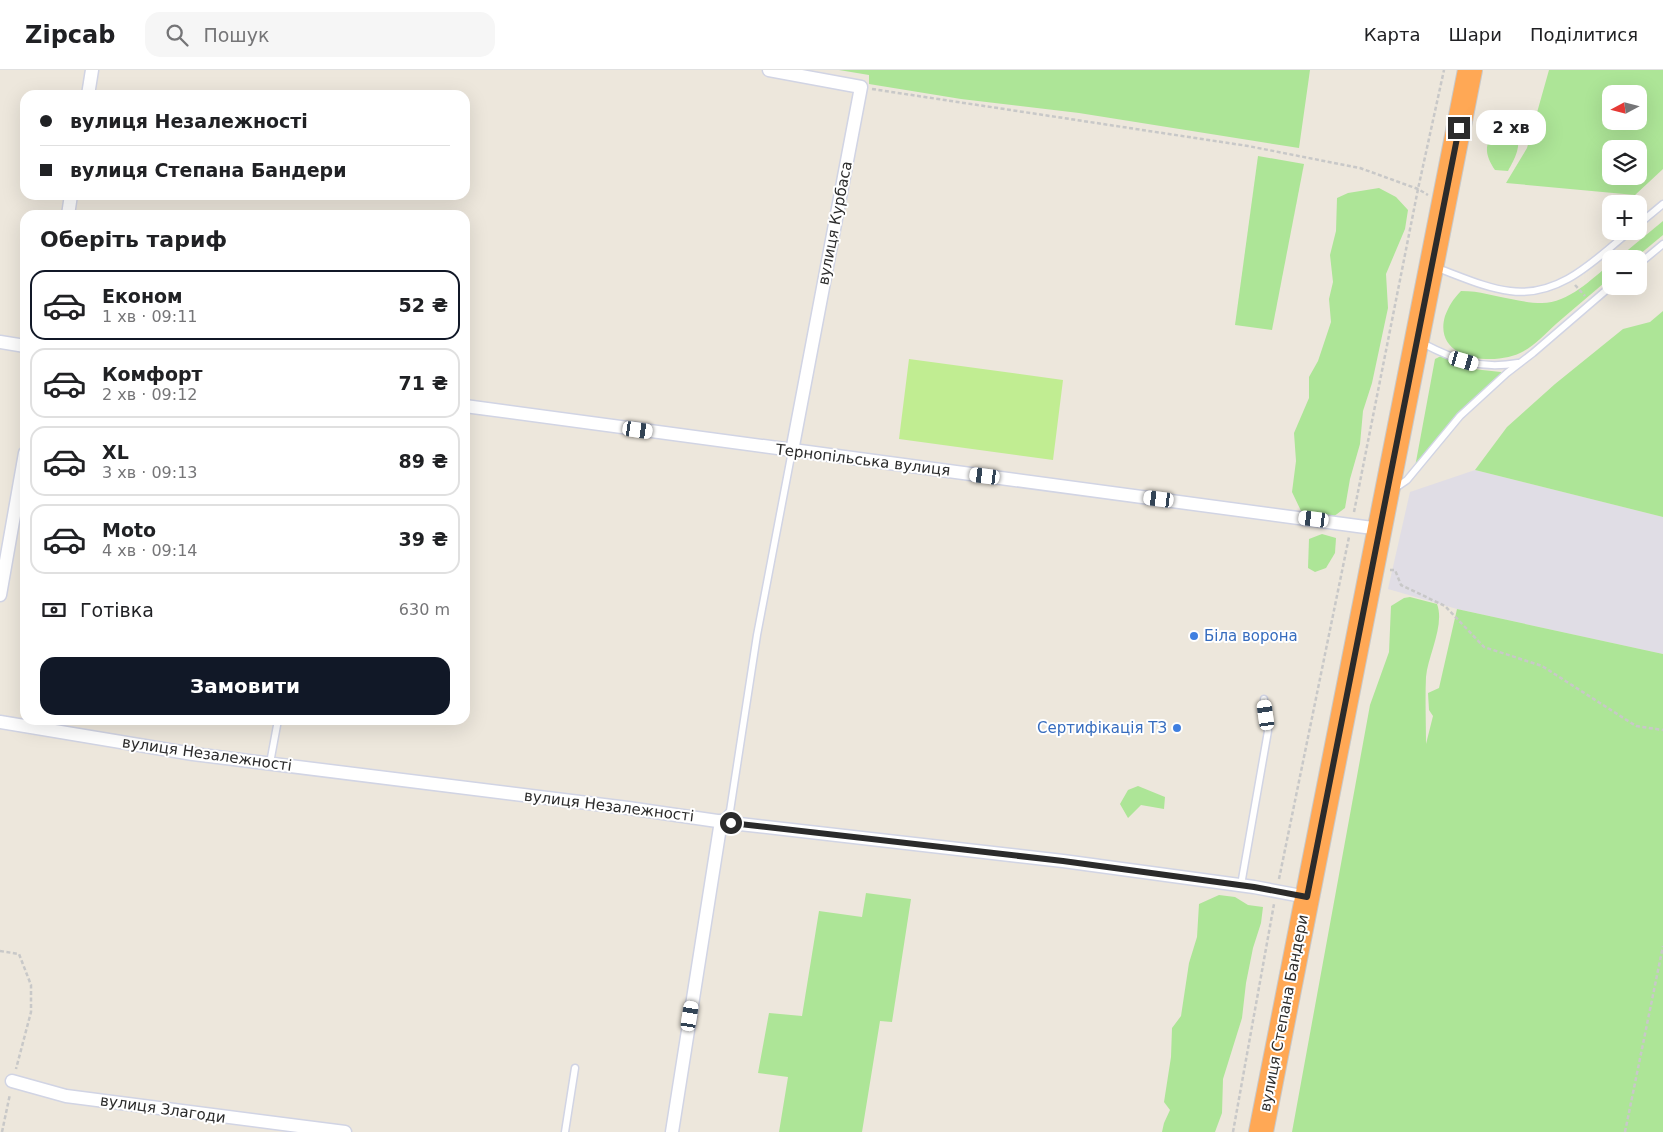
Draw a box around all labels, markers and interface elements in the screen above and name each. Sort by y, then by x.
search box [145,12,495,57]
text: Zipcab [25,21,115,49]
icon: search [163,21,191,49]
text: Пошук [203,24,269,46]
text: Карта [1364,24,1420,45]
text: Шари [1448,24,1502,45]
text: Поділитися [1530,24,1638,45]
north arrow [1602,85,1648,130]
map controls [1602,85,1647,295]
text: вулиця Незалежності [70,110,308,132]
callout: 2 хв [1476,110,1546,146]
route end [1448,117,1470,139]
text: 2 хв [1492,118,1530,137]
button: layers [1602,140,1647,185]
text: вулиця Степана Бандери [70,159,346,181]
street label: вулиця Курбаса [814,159,856,287]
button: + [1602,195,1647,240]
text: Оберіть тариф [40,227,227,252]
button: − [1602,250,1647,295]
icon: car [42,283,87,328]
text: Економ [102,285,183,307]
text: 52 ₴ [399,294,448,316]
text: 1 хв · 09:11 [102,307,198,326]
car [1447,350,1480,372]
icon: car [42,361,87,406]
text: Комфорт [102,363,203,385]
text: 71 ₴ [399,372,448,394]
text: 2 хв · 09:12 [102,385,198,404]
car [622,420,653,440]
icon: car [42,439,87,484]
street label: Тернопільська вулиця [774,440,951,480]
text: XL [102,441,129,463]
text: 89 ₴ [399,450,448,472]
text: 3 хв · 09:13 [102,463,198,482]
car [969,467,1000,485]
car [1143,490,1174,508]
car [1298,510,1329,528]
icon: car [42,517,87,562]
text: Moto [102,519,156,541]
text: 39 ₴ [399,528,448,550]
text: 4 хв · 09:14 [102,541,198,560]
icon: cash [40,596,68,624]
text: Готівка [80,599,154,621]
text: 630 m [399,600,450,619]
place label: Біла ворона [1204,627,1298,645]
marker: Біла ворона [1188,630,1200,642]
button: Замовити [40,657,450,715]
car [1256,699,1275,731]
place label: Сертифікація ТЗ [1037,719,1167,737]
marker: Сертифікація ТЗ [1171,722,1183,734]
street label: вулиця Незалежності [121,733,293,775]
street label: вулиця Незалежності [523,787,695,825]
route start [720,812,742,834]
street label: вулиця Степана Бандери [1256,913,1312,1113]
car [680,1000,699,1032]
street label: вулиця Злагоди [99,1091,227,1127]

